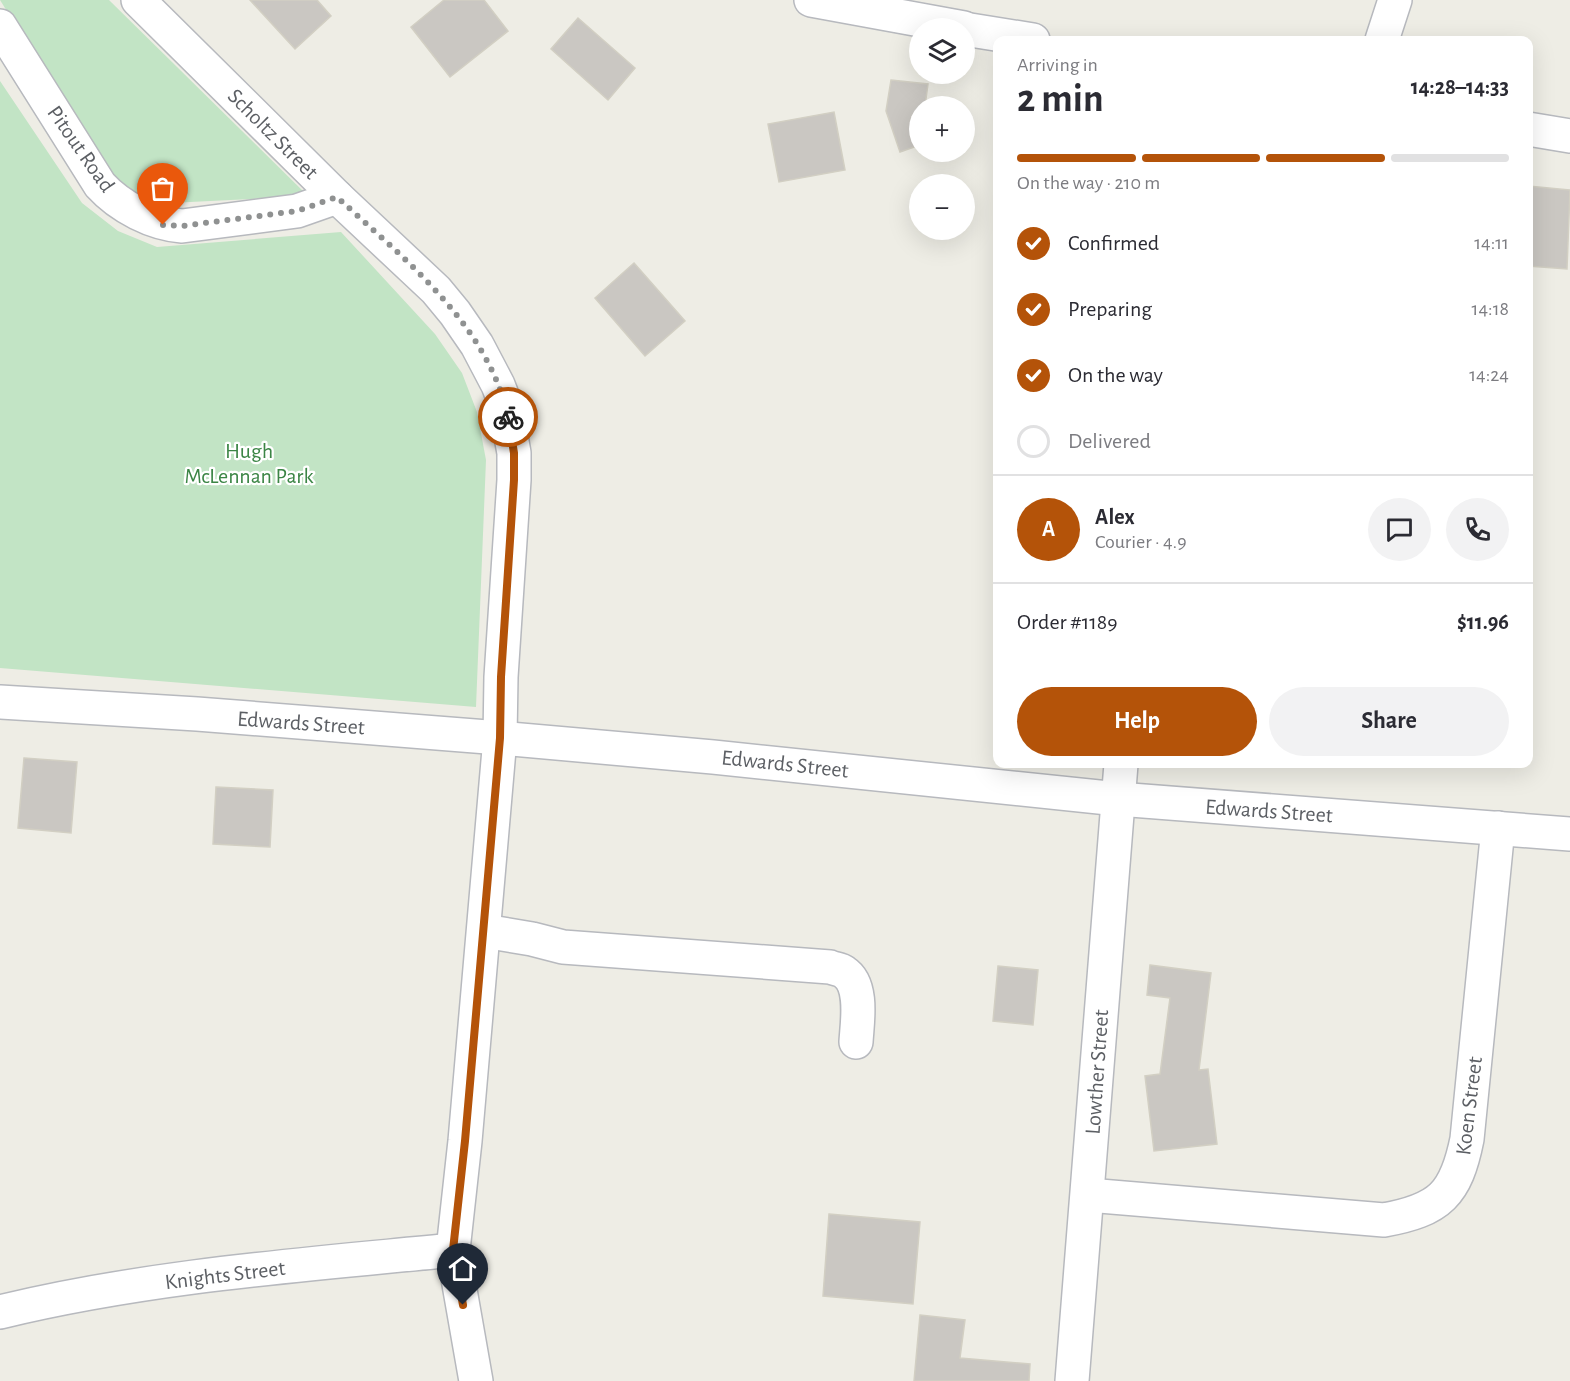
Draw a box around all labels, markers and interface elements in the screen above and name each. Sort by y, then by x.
map controls [909,18,975,240]
button: layers [909,18,975,84]
text: Arriving in [1017,55,1098,75]
text: 14:28–14:33 [1411,76,1509,98]
text: 2 min [1017,80,1104,119]
street label: Scholtz Street [224,85,322,183]
button: + [909,96,975,162]
street label: Pitout Road [43,102,119,196]
pin [137,163,188,225]
icon: bag [146,172,179,205]
text: On the way · 210 m [1017,173,1160,193]
button: − [909,174,975,240]
icon: check [1017,227,1050,260]
text: Confirmed [1068,232,1159,254]
text: 14:11 [1474,233,1509,253]
icon: check [1017,293,1050,326]
text: Preparing [1068,298,1152,320]
text: 14:18 [1472,299,1509,319]
icon: check [1017,359,1050,392]
text: On the way [1068,364,1163,386]
text: 14:24 [1469,365,1509,385]
courier [478,387,538,447]
icon: bike [492,401,525,434]
text: Delivered [1068,430,1151,452]
park label: Hugh McLennan Park [184,440,314,487]
button: chat [1368,498,1431,561]
button: phone [1446,498,1509,561]
text: Alex [1095,506,1135,528]
text: A [1042,518,1055,540]
text: Courier · 4.9 [1095,532,1187,552]
text: Order #1189 [1017,611,1118,633]
text: $11.96 [1457,611,1509,633]
button: Help [1017,687,1257,756]
button: Share [1269,687,1509,756]
street label: Edwards Street [236,708,366,738]
street label: Edwards Street [720,746,850,782]
street label: Edwards Street [1204,796,1334,826]
street label: Lowther Street [1082,1009,1112,1135]
street label: Koen Street [1452,1055,1486,1157]
pin [437,1243,488,1305]
icon: home [446,1252,479,1285]
street label: Knights Street [163,1257,287,1293]

